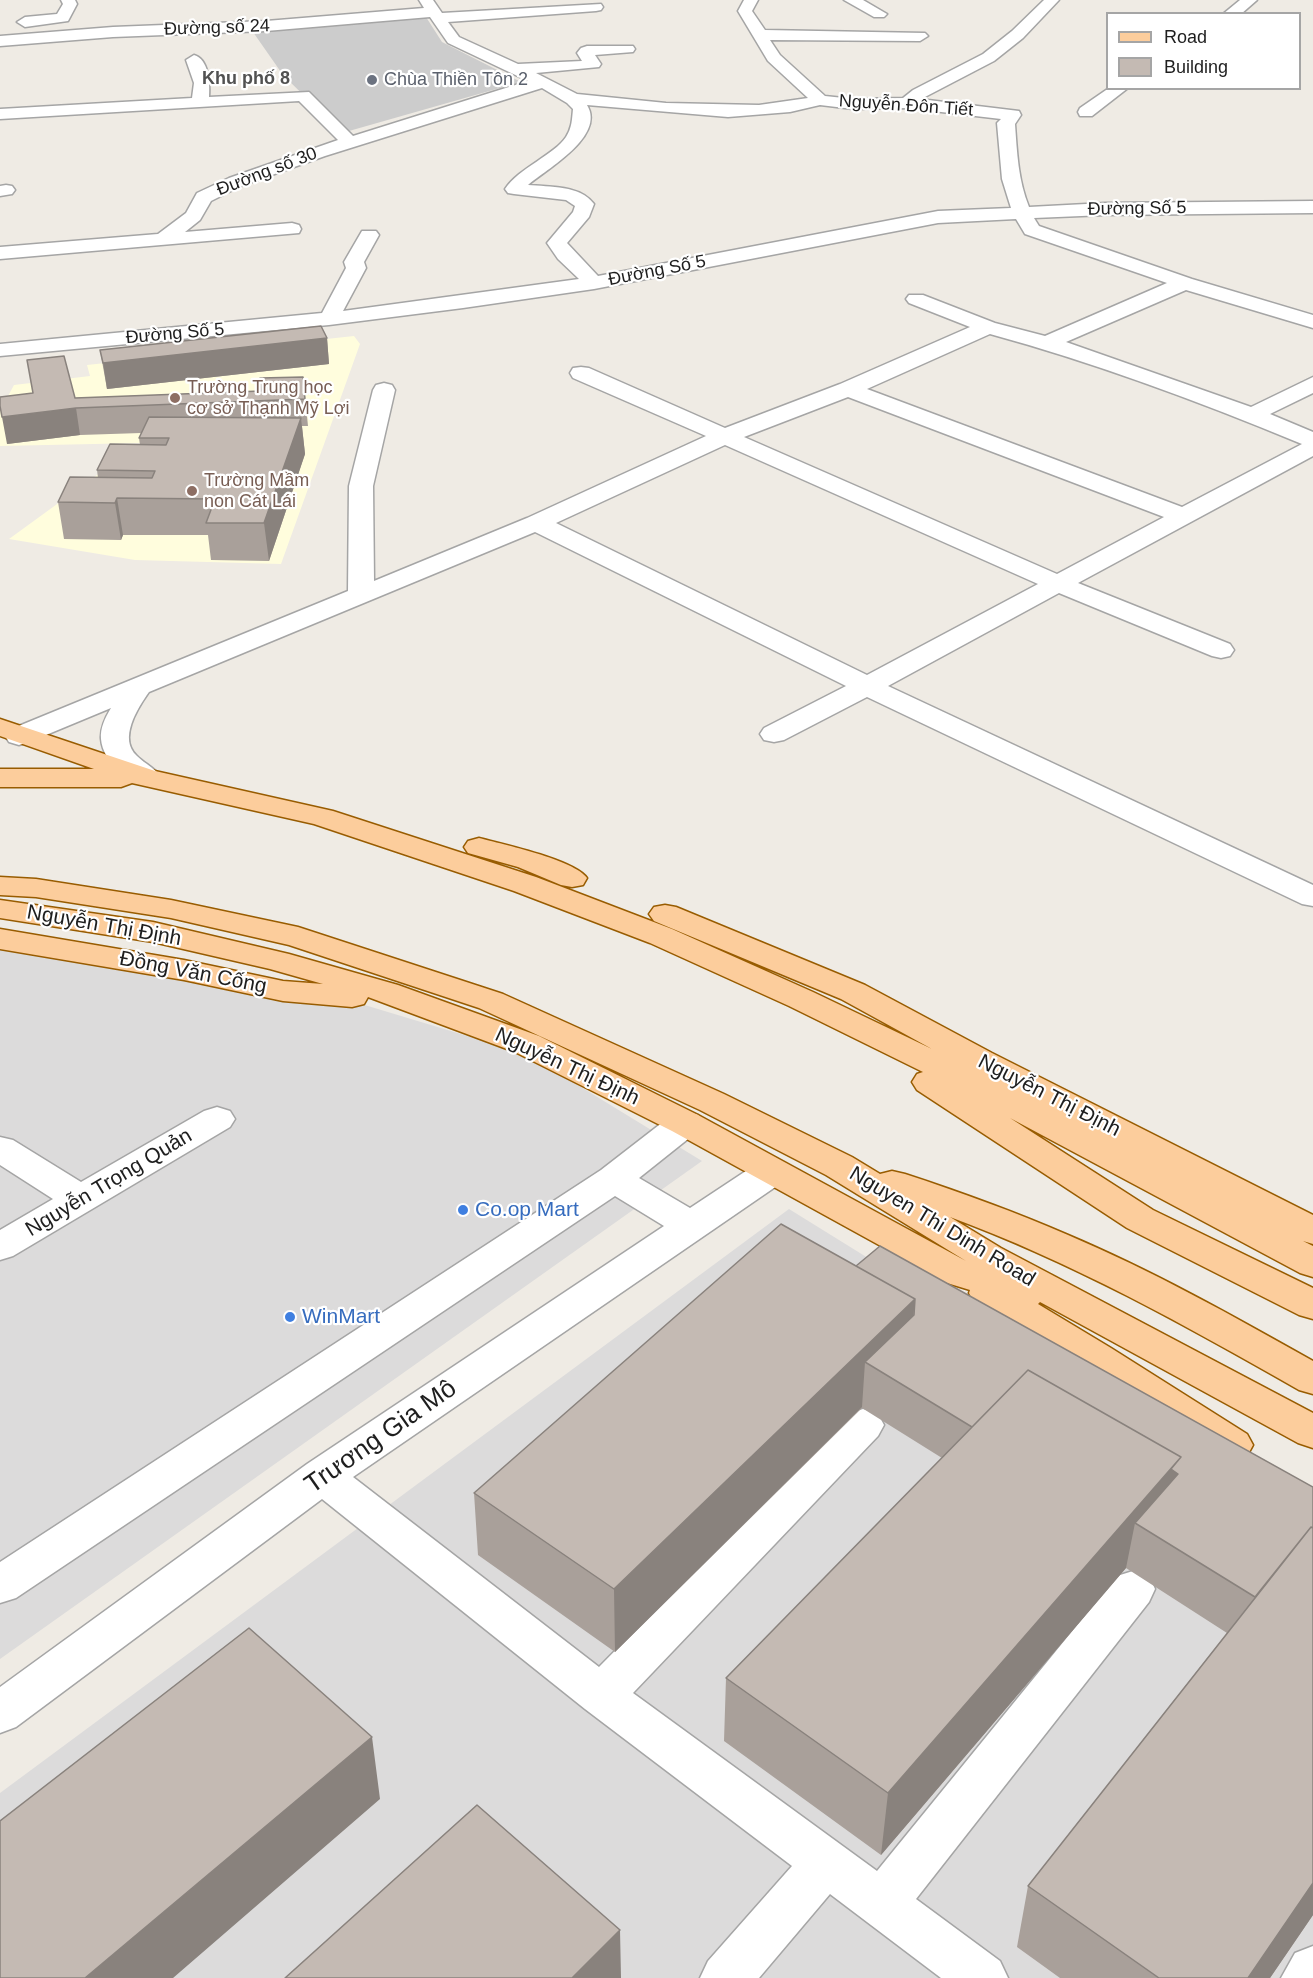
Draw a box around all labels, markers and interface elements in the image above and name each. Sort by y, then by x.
legend [1106,12,1301,90]
street label: Đường số 24 [164,15,270,41]
text: Road [1164,27,1207,47]
text: Building [1164,57,1228,77]
district label: Khu phố 8 [202,68,290,90]
place label: Chùa Thiền Tôn 2 [384,69,528,91]
marker: Chùa Thiền Tôn 2 [365,73,379,87]
street label: Nguyễn Đôn Tiết [838,91,974,121]
street label: Đường số 30 [214,143,320,201]
street label: Đường Số 5 [1087,197,1187,221]
street label: Đường Số 5 [606,251,708,291]
street label: Đường Số 5 [125,319,225,349]
place label: Trường Trung học cơ sở Thạnh Mỹ Lợi [187,377,349,420]
marker: Trường Trung học cơ sở Thạnh Mỹ Lợi [168,391,182,405]
place label: Trường Mầm non Cát Lái [204,470,309,512]
marker: Trường Mầm non Cát Lái [185,484,199,498]
street label: Nguyễn Thị Định [25,900,183,952]
street label: Đồng Văn Cống [117,946,269,1000]
street label: Nguyễn Thị Định [491,1023,643,1111]
street label: Nguyễn Thị Định [974,1049,1124,1143]
street label: Nguyễn Trọng Quản [21,1123,197,1243]
street label: Nguyen Thi Dinh Road [844,1161,1040,1293]
place label: Co.op Mart [475,1197,579,1223]
marker: Co.op Mart [456,1203,470,1217]
place label: WinMart [302,1304,380,1330]
marker: WinMart [283,1310,297,1324]
street label: Trương Gia Mô [299,1373,463,1501]

